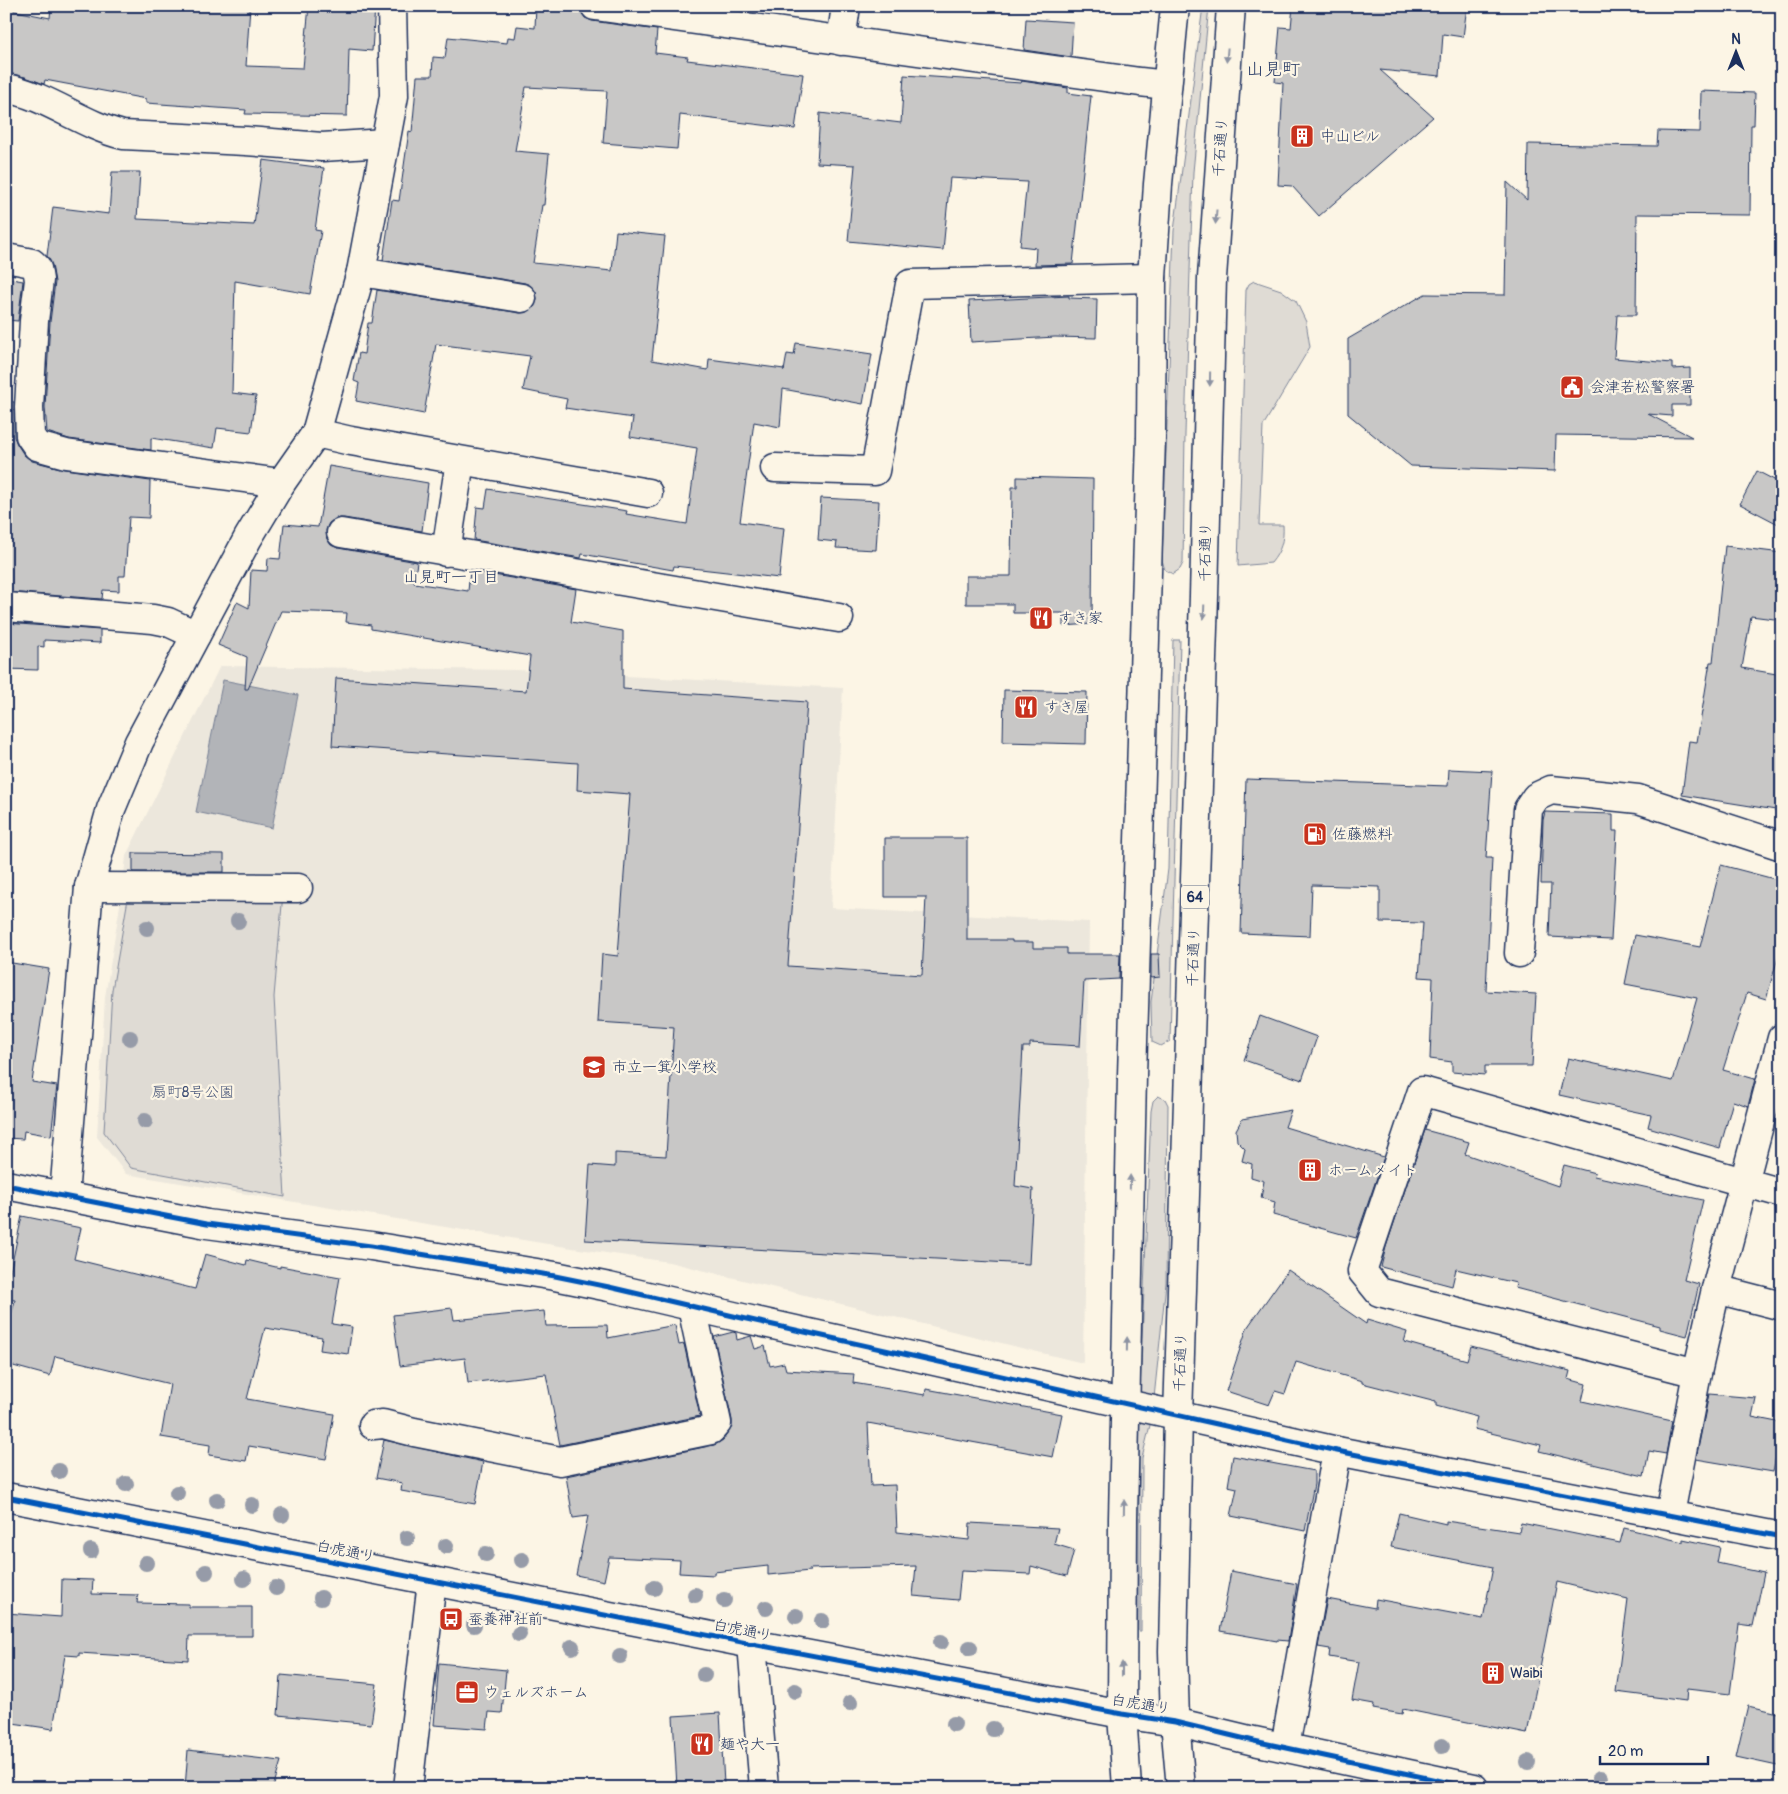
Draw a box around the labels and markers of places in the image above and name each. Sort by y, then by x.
building icon: 中山ビル [1289,123,1315,149]
place label: 中山ビル [1320,127,1380,146]
public building icon: 会津若松警察署 [1559,374,1585,400]
place label: 会津若松警察署 [1590,378,1695,397]
restaurant icon: すき家 [1028,605,1054,631]
place label: すき家 [1058,609,1103,628]
restaurant icon: すき屋 [1013,694,1039,720]
place label: すき屋 [1044,698,1089,717]
fuel station icon: 佐藤燃料 [1302,821,1328,847]
place label: 佐藤燃料 [1332,825,1393,844]
school or university icon: 市立一箕小学校 [581,1054,607,1080]
place label: 市立一箕小学校 [612,1058,717,1077]
building icon: ホームメイト [1297,1157,1323,1183]
place label: ホームメイト [1328,1161,1417,1180]
bus stop icon: 蚕養神社前 [438,1606,464,1632]
place label: 蚕養神社前 [468,1610,543,1629]
building icon: Waibi [1480,1660,1506,1686]
place label: Waibi [1510,1664,1543,1683]
office icon: ウェルズホーム [454,1679,480,1705]
place label: ウェルズホーム [484,1683,588,1702]
restaurant icon: 麺や大一 [689,1731,715,1757]
place label: 麺や大一 [720,1735,780,1754]

